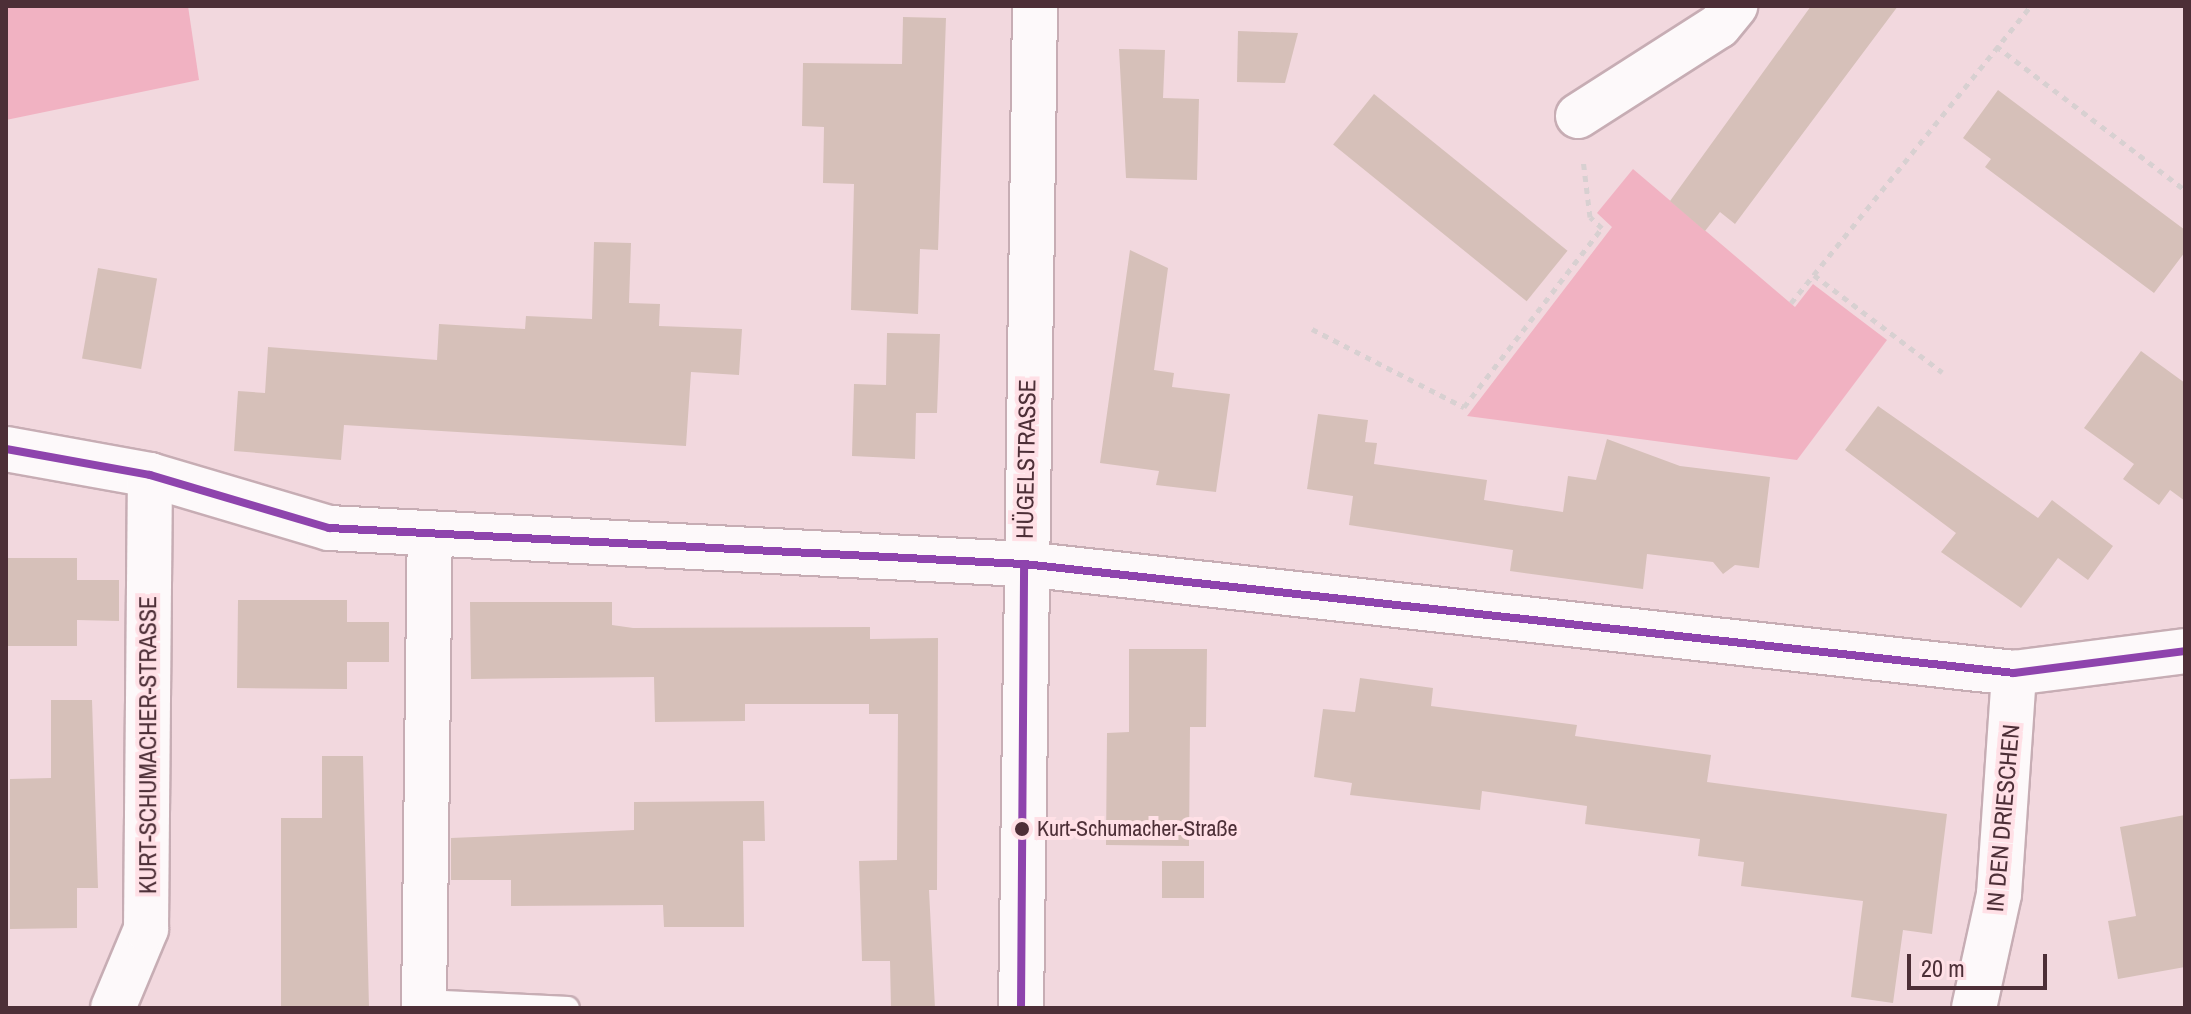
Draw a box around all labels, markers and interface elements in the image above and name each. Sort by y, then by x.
street label: HÜGELSTRASSE [1010,379,1042,539]
street label: KURT-SCHUMACHER-STRASSE [134,596,162,894]
street label: IN DEN DRIESCHEN [1980,723,2026,913]
place label: Kurt-Schumacher-Straße [1037,816,1238,842]
marker: Kurt-Schumacher-Straße [1014,821,1030,837]
scale bar [1911,938,2051,988]
text: 20 m [1921,952,1965,984]

